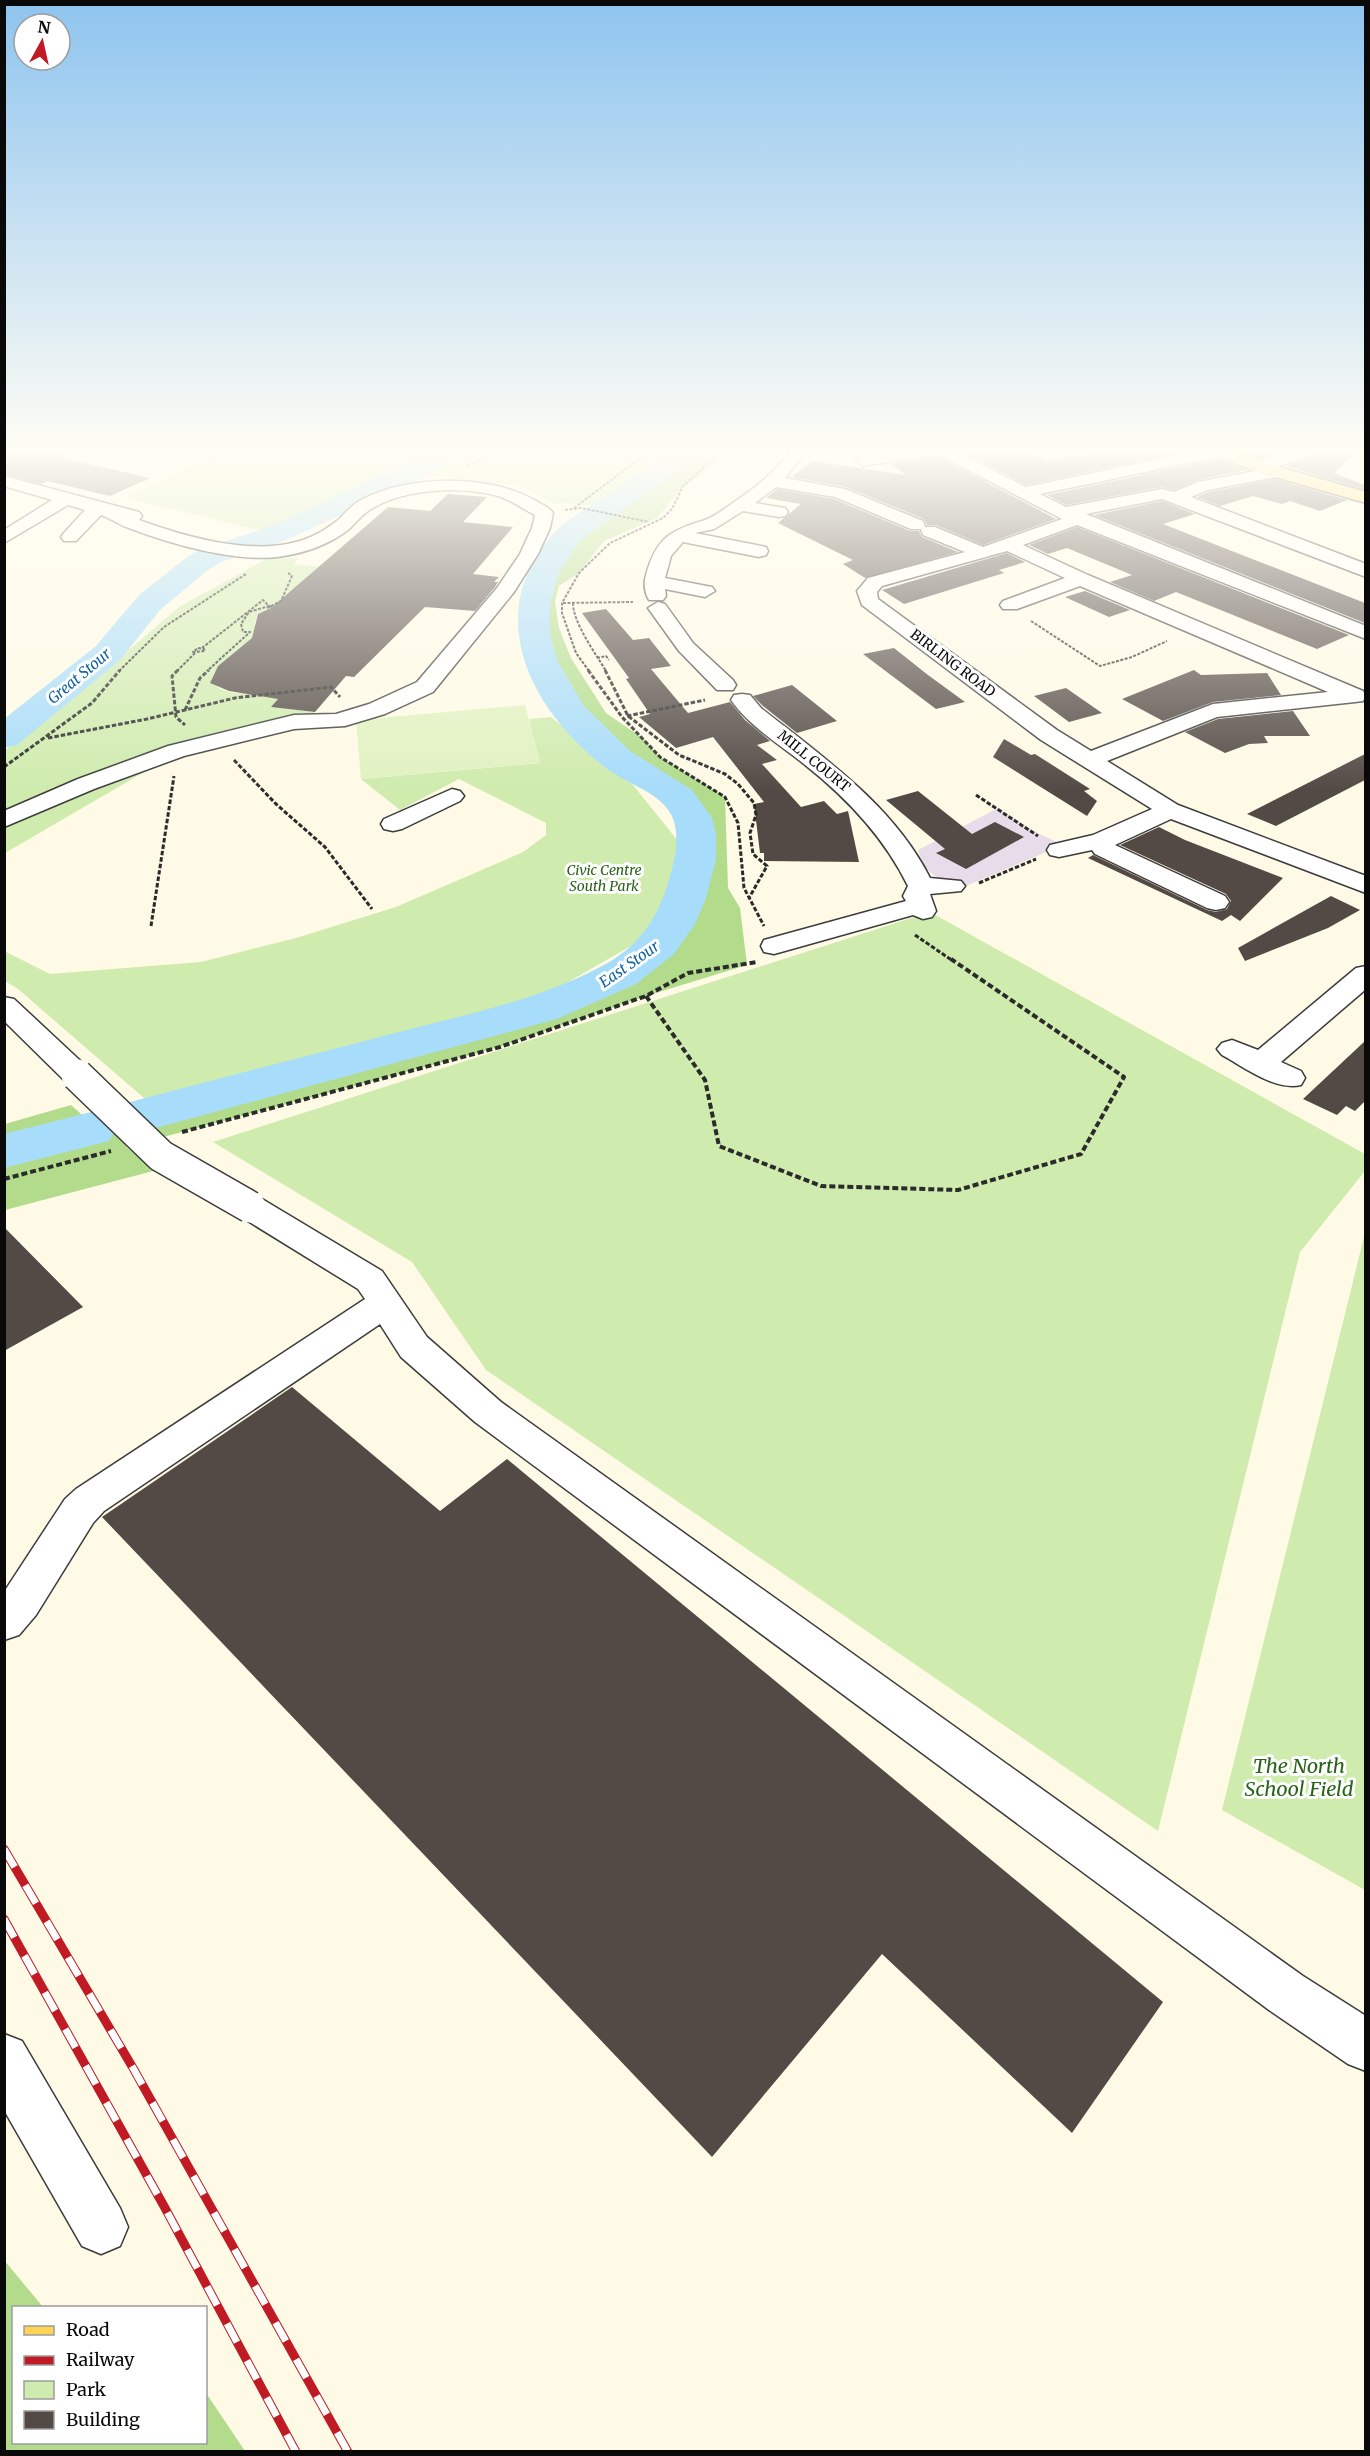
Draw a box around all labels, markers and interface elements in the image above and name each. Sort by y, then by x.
north arrow [12,12,72,72]
text: N [36,16,52,38]
street label: BIRLING ROAD [907,625,999,701]
water label: Great Stour [44,644,115,708]
street label: MILL COURT [774,726,854,796]
park label: Civic Centre South Park [566,861,642,895]
water label: East Stour [595,936,663,992]
park label: The North School Field [1245,1753,1354,1801]
legend [12,2306,207,2444]
text: Road [66,2318,110,2341]
text: Railway [66,2348,135,2371]
text: Park [66,2378,107,2401]
text: Building [66,2408,140,2431]

